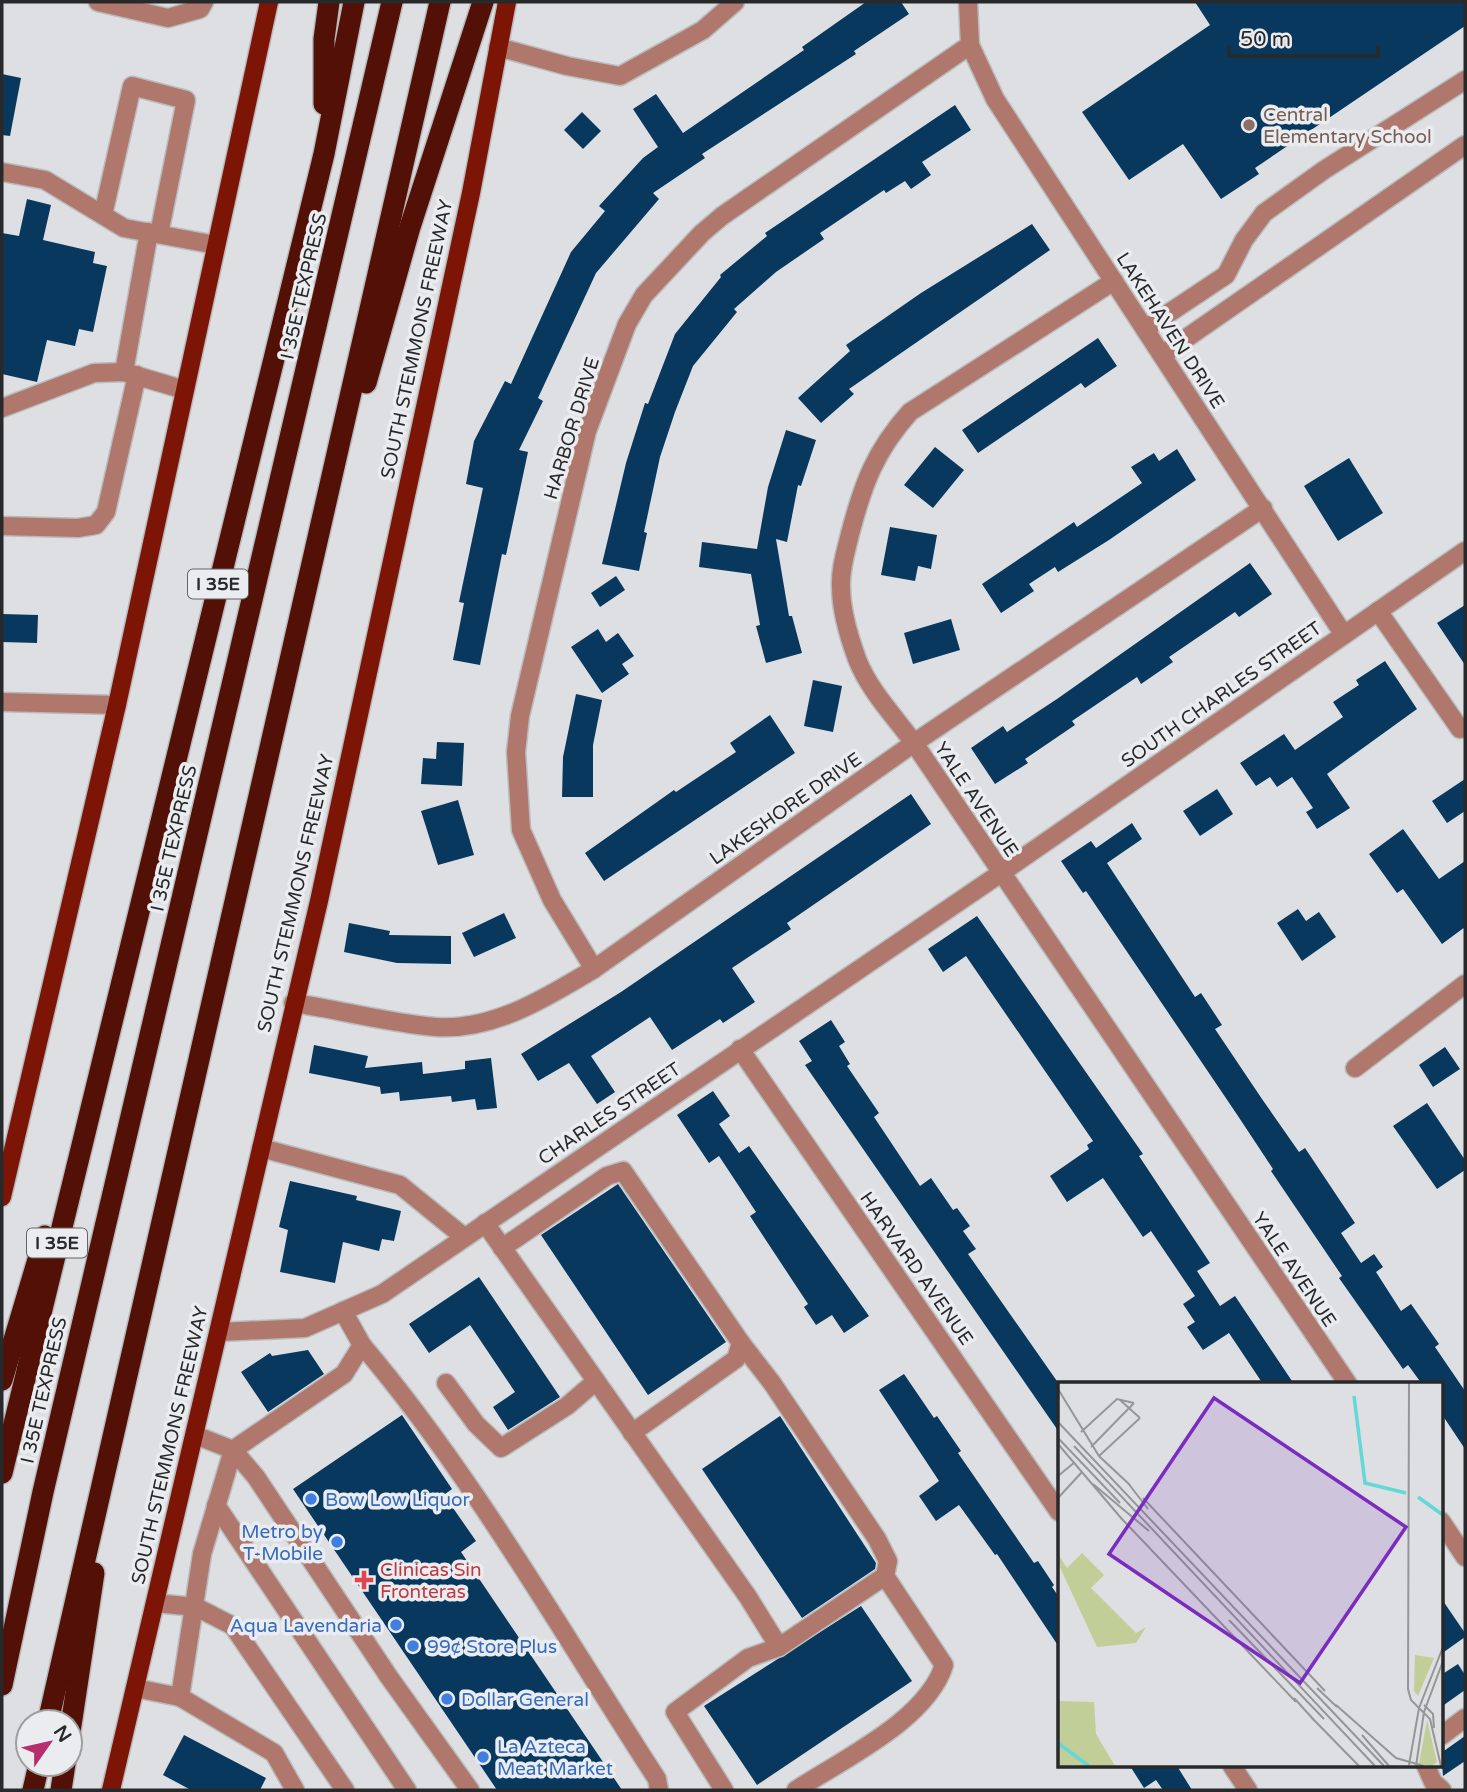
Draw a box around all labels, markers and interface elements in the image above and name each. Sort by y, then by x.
scale bar [1229,14,1378,58]
text: 50 m [1240,27,1291,52]
place label: Central Elementary School [1263,104,1432,148]
marker: Central Elementary School [1241,117,1257,133]
street label: SOUTH STEMMONS FREEWAY [377,198,457,481]
street label: I 35E TEXPRESS [276,211,332,362]
street label: LAKEHAVEN DRIVE [1112,249,1229,413]
street label: HARBOR DRIVE [540,354,604,502]
road number: I 35E [188,570,248,598]
street label: SOUTH CHARLES STREET [1117,617,1326,772]
street label: YALE AVENUE [930,738,1023,861]
street label: LAKESHORE DRIVE [705,748,866,870]
street label: SOUTH STEMMONS FREEWAY [253,752,339,1034]
street label: I 35E TEXPRESS [146,763,202,914]
street label: CHARLES STREET [534,1058,685,1170]
street label: HARVARD AVENUE [855,1188,977,1349]
street label: YALE AVENUE [1248,1208,1341,1331]
road number: I 35E [27,1228,87,1258]
street label: SOUTH STEMMONS FREEWAY [127,1304,213,1586]
street label: I 35E TEXPRESS [16,1315,72,1466]
inset map [1058,1382,1442,1768]
place label: Bow Low Liquor [325,1489,471,1511]
marker: Bow Low Liquor [303,1491,319,1507]
place label: Metro by T-Mobile [241,1521,323,1565]
marker: Metro by T-Mobile [329,1534,345,1550]
place label: Clinicas Sin Fronteras [380,1559,482,1603]
marker: Clinicas Sin Fronteras [354,1570,374,1590]
place label: Aqua Lavendaria [230,1615,382,1637]
marker: Aqua Lavendaria [388,1617,404,1633]
place label: 99¢ Store Plus [427,1636,557,1658]
marker: 99¢ Store Plus [405,1638,421,1654]
place label: Dollar General [461,1689,589,1711]
marker: Dollar General [439,1691,455,1707]
north arrow [14,1708,84,1778]
text: N [49,1722,76,1747]
place label: La Azteca Meat Market [497,1736,613,1780]
marker: La Azteca Meat Market [475,1749,491,1765]

